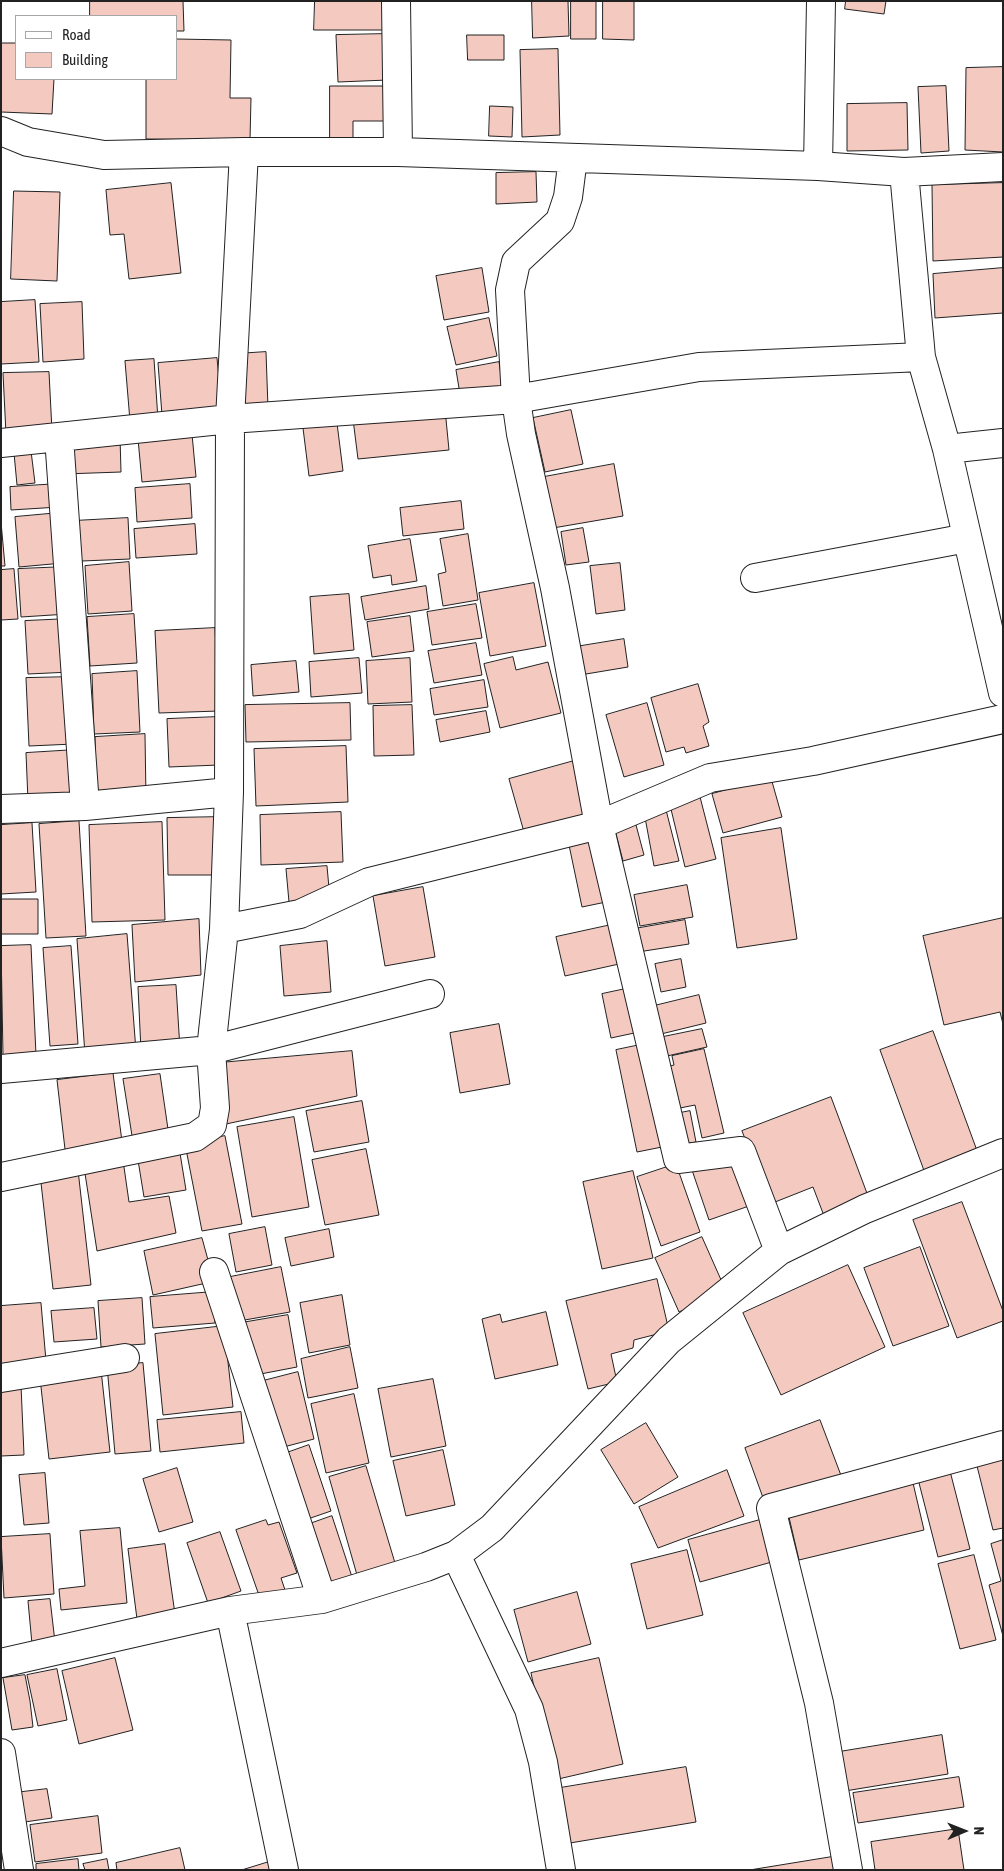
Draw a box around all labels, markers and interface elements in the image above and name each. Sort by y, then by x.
legend [15,15,178,80]
text: Road [62,26,91,43]
text: Building [62,51,108,68]
north arrow [939,1806,989,1856]
text: N [971,1826,987,1835]

